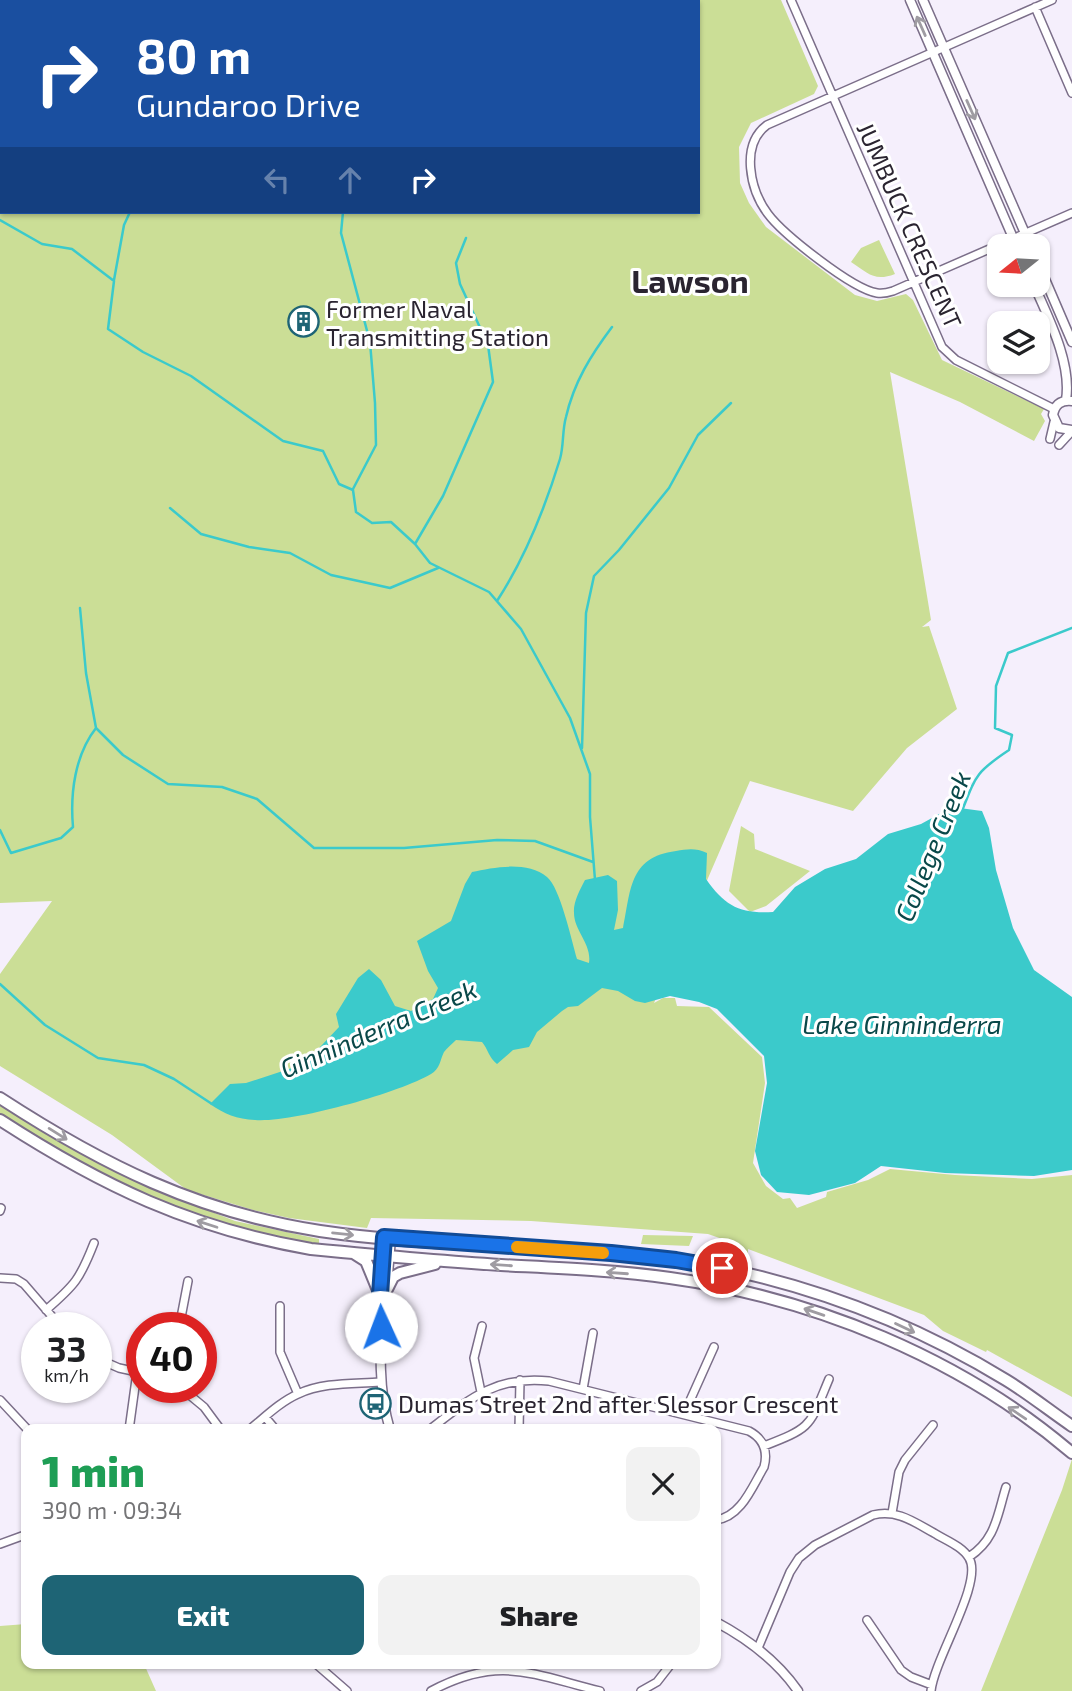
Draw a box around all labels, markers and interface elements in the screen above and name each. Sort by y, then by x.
one-way arrow [914,16,927,37]
text: 80 m [136,25,251,84]
icon: right [21,28,112,119]
text: Gundaroo Drive [136,85,361,123]
one-way arrow [965,98,978,120]
street label: JUMBUCK CRESCENT [852,117,969,333]
icon: left [258,161,296,199]
icon: ahead [331,161,369,199]
icon: right [404,161,442,199]
north arrow [987,234,1050,298]
map controls [987,234,1050,374]
district label: Lawson [631,261,749,299]
place label: Former Naval Transmitting Station [326,294,549,351]
building icon: Former Naval Transmitting Station [286,305,320,339]
button: layers [987,311,1050,374]
water label: College Creek [888,766,976,926]
water label: Ginninderra Creek [275,973,481,1083]
water label: Lake Ginninderra [802,1008,1002,1039]
one-way arrow [47,1128,67,1142]
one-way arrow [196,1217,218,1230]
one-way arrow [331,1227,354,1240]
pin [692,1238,752,1298]
icon: arrive [703,1249,741,1287]
one-way arrow [490,1258,513,1271]
one-way arrow [606,1266,628,1279]
position arrow [344,1290,418,1364]
one-way arrow [804,1305,826,1317]
speed limit sign: 40 [126,1312,217,1403]
one-way arrow [894,1322,915,1335]
text: 33 [47,1327,86,1369]
text: km/h [44,1364,89,1386]
bus stop icon: Dumas Street 2nd after Slessor Crescent [358,1386,392,1420]
place label: Dumas Street 2nd after Slessor Crescent [398,1389,838,1418]
one-way arrow [1008,1406,1027,1420]
text: 1 min [42,1445,145,1495]
button: close [626,1447,700,1521]
text: 390 m · 09:34 [42,1496,182,1524]
button: Exit [42,1575,364,1655]
button: Share [378,1575,700,1655]

